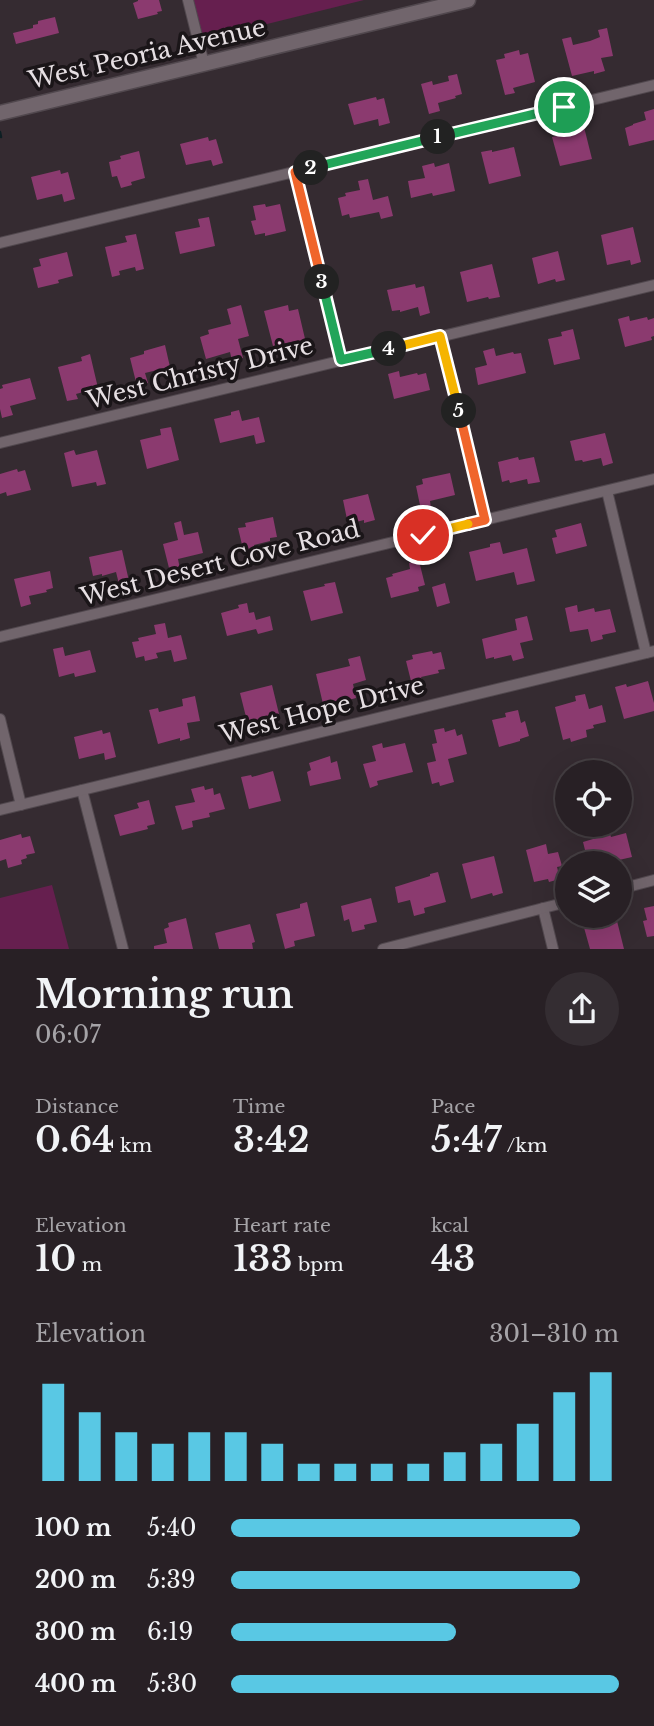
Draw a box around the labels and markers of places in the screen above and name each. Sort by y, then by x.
pin [534,77,594,137]
pin: 1 [420,120,456,154]
pin: 2 [294,150,328,186]
pin: 3 [304,264,340,300]
pin: 4 [372,332,406,366]
pin: 5 [442,394,476,428]
pin [393,505,453,565]

